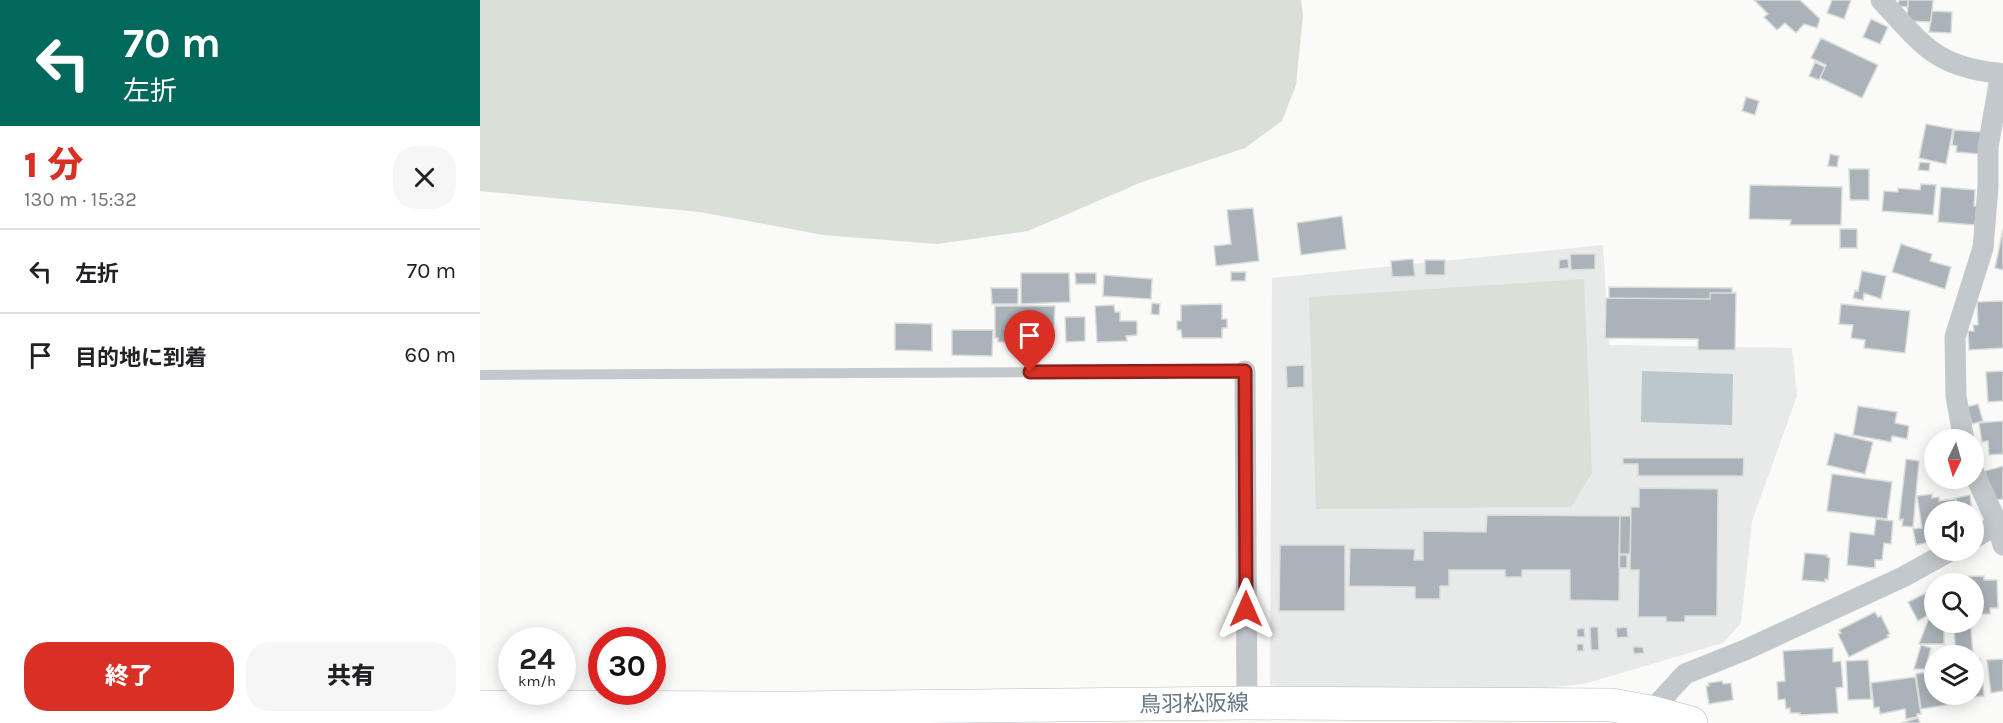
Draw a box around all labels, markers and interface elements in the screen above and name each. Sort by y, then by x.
text: 70 m [123,18,221,68]
icon: left [24,24,102,102]
text: 左折 [123,75,177,107]
text: 1 分 [24,144,84,186]
button: close [393,146,456,209]
text: 130 m · 15:32 [24,188,137,211]
icon: left [24,255,57,288]
text: 70 m [407,258,456,284]
text: 左折 [75,261,119,287]
pin [1004,310,1055,372]
icon: arrive [1013,319,1046,352]
icon: arrive [24,339,57,372]
text: 60 m [405,342,456,368]
text: 目的地に到着 [75,345,207,371]
north arrow [1924,429,1984,489]
map controls [1924,429,1984,705]
button: sound [1924,501,1984,561]
button: search [1924,573,1984,633]
position arrow [1214,577,1278,641]
speed limit sign: 30 [588,627,666,705]
text: 24 [519,641,555,677]
button: 終了 [24,642,234,711]
button: 共有 [246,642,456,711]
button: layers [1924,645,1984,705]
text: km/h [518,672,556,690]
street label: 鳥羽松阪線 [1139,690,1249,718]

